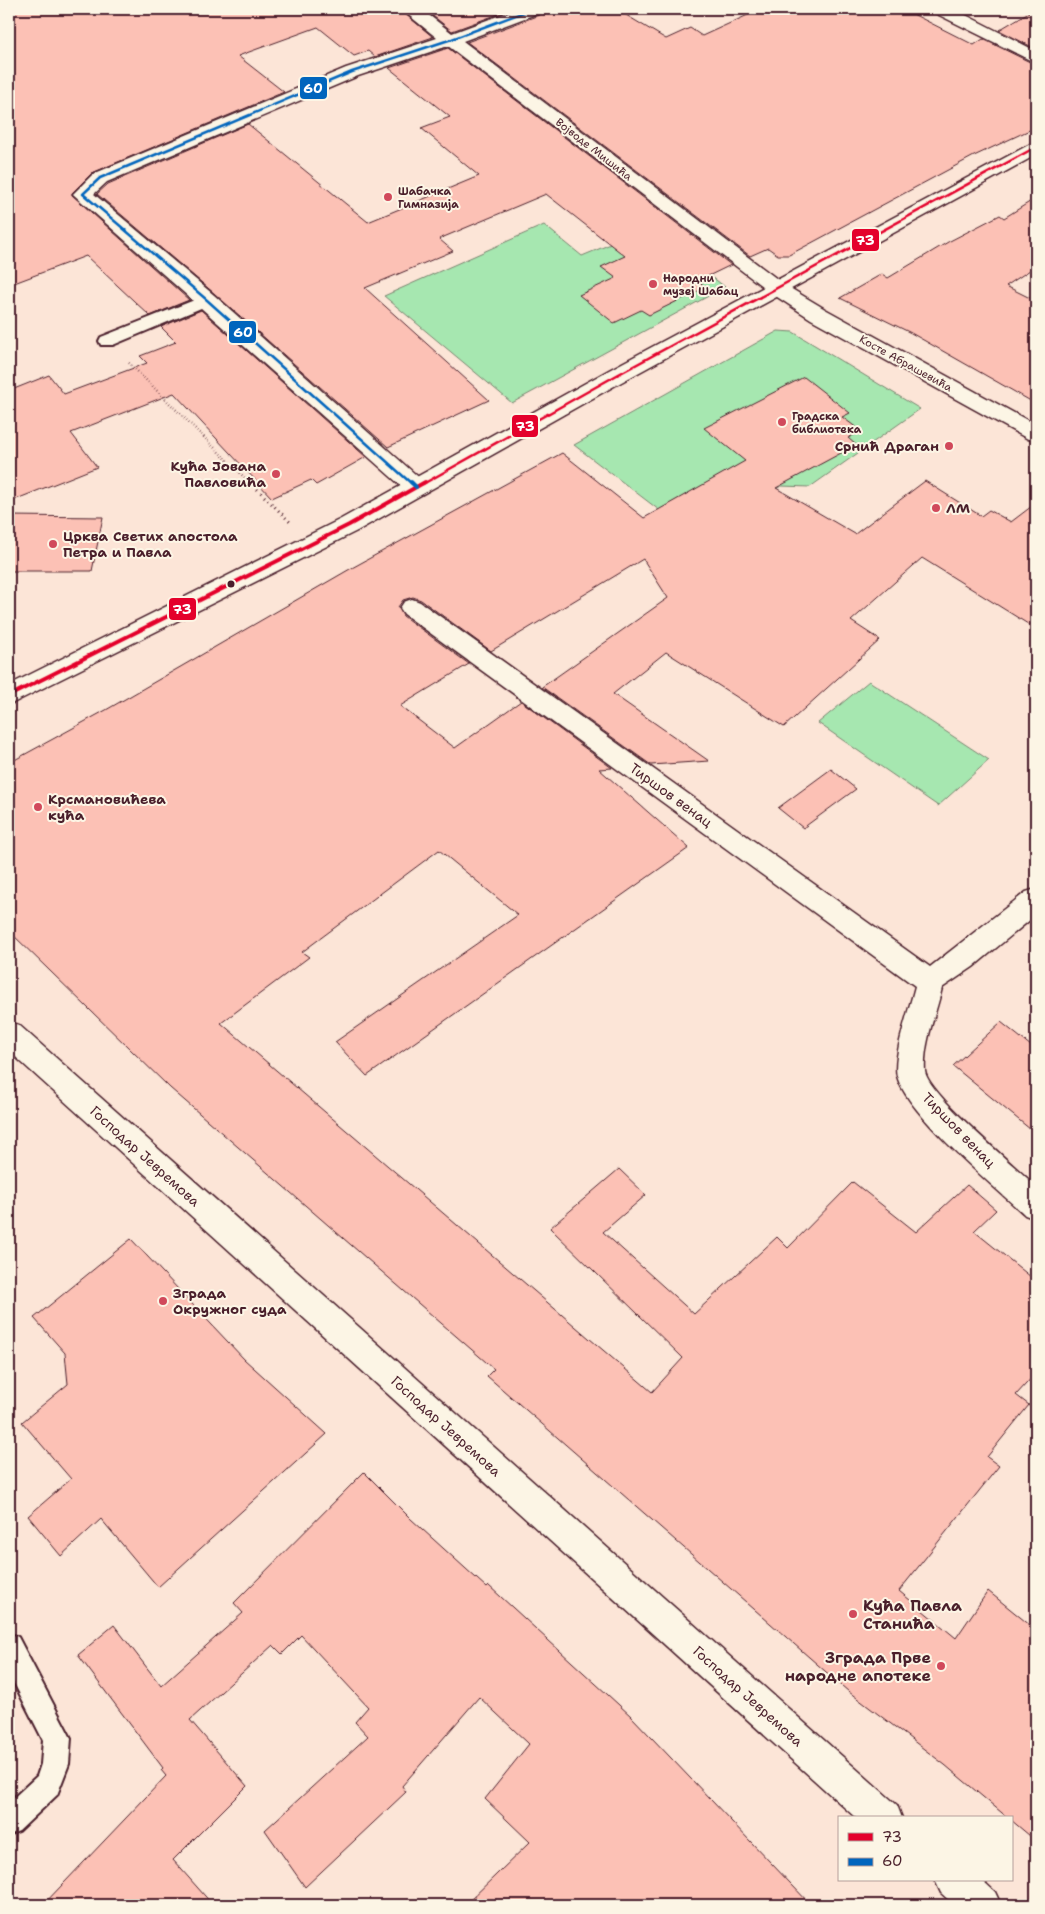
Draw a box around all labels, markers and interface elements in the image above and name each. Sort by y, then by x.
line badge: 60 [299,76,328,100]
text: 60 [303,79,323,97]
street label: Војводе Мишића [552,115,635,184]
place label: Шабачка Гимназија [398,184,459,212]
marker: Шабачка Гимназија [382,191,394,203]
line badge: 73 [851,228,880,252]
text: 73 [855,231,875,249]
place label: Народни музеј Шабац [663,271,739,299]
marker: Народни музеј Шабац [647,278,659,290]
line badge: 60 [228,320,257,344]
text: 60 [233,323,253,341]
street label: Косте Абрашевића [857,332,955,395]
place label: Градска библиотека [792,409,862,437]
line badge: 73 [511,414,539,438]
marker: Градска библиотека [776,416,788,428]
text: 73 [515,417,535,435]
place label: Срнић Драган [835,437,939,455]
marker: Срнић Драган [943,440,955,452]
place label: Кућа Јована Павловића [171,457,266,491]
marker: Кућа Јована Павловића [270,468,282,480]
place label: ЛМ [946,499,970,517]
marker: ЛМ [930,502,942,514]
place label: Црква Светих апостола Петра и Павла [63,527,238,561]
marker: Црква Светих апостола Петра и Павла [47,538,59,550]
unlabelled marker [226,579,236,589]
line badge: 73 [168,597,197,621]
text: 73 [172,600,192,618]
street label: Тиршов венац [626,759,716,831]
place label: Крсмановићева кућа [48,790,166,824]
marker: Крсмановићева кућа [32,801,44,813]
street label: Тиршов венац [918,1088,1000,1172]
street label: Господар Јевремова [86,1102,204,1210]
place label: Зграда Окружног суда [173,1284,287,1318]
marker: Зграда Окружног суда [157,1295,169,1307]
street label: Господар Јевремова [387,1372,505,1480]
place label: Кућа Павла Станића [863,1595,962,1634]
marker: Кућа Павла Станића [847,1608,859,1620]
street label: Господар Јевремова [689,1642,807,1750]
place label: Зграда Прве народне апотеке [785,1647,931,1686]
marker: Зграда Прве народне апотеке [935,1660,947,1672]
legend [838,1816,1012,1882]
text: 73 [882,1827,902,1847]
text: 60 [882,1851,903,1871]

